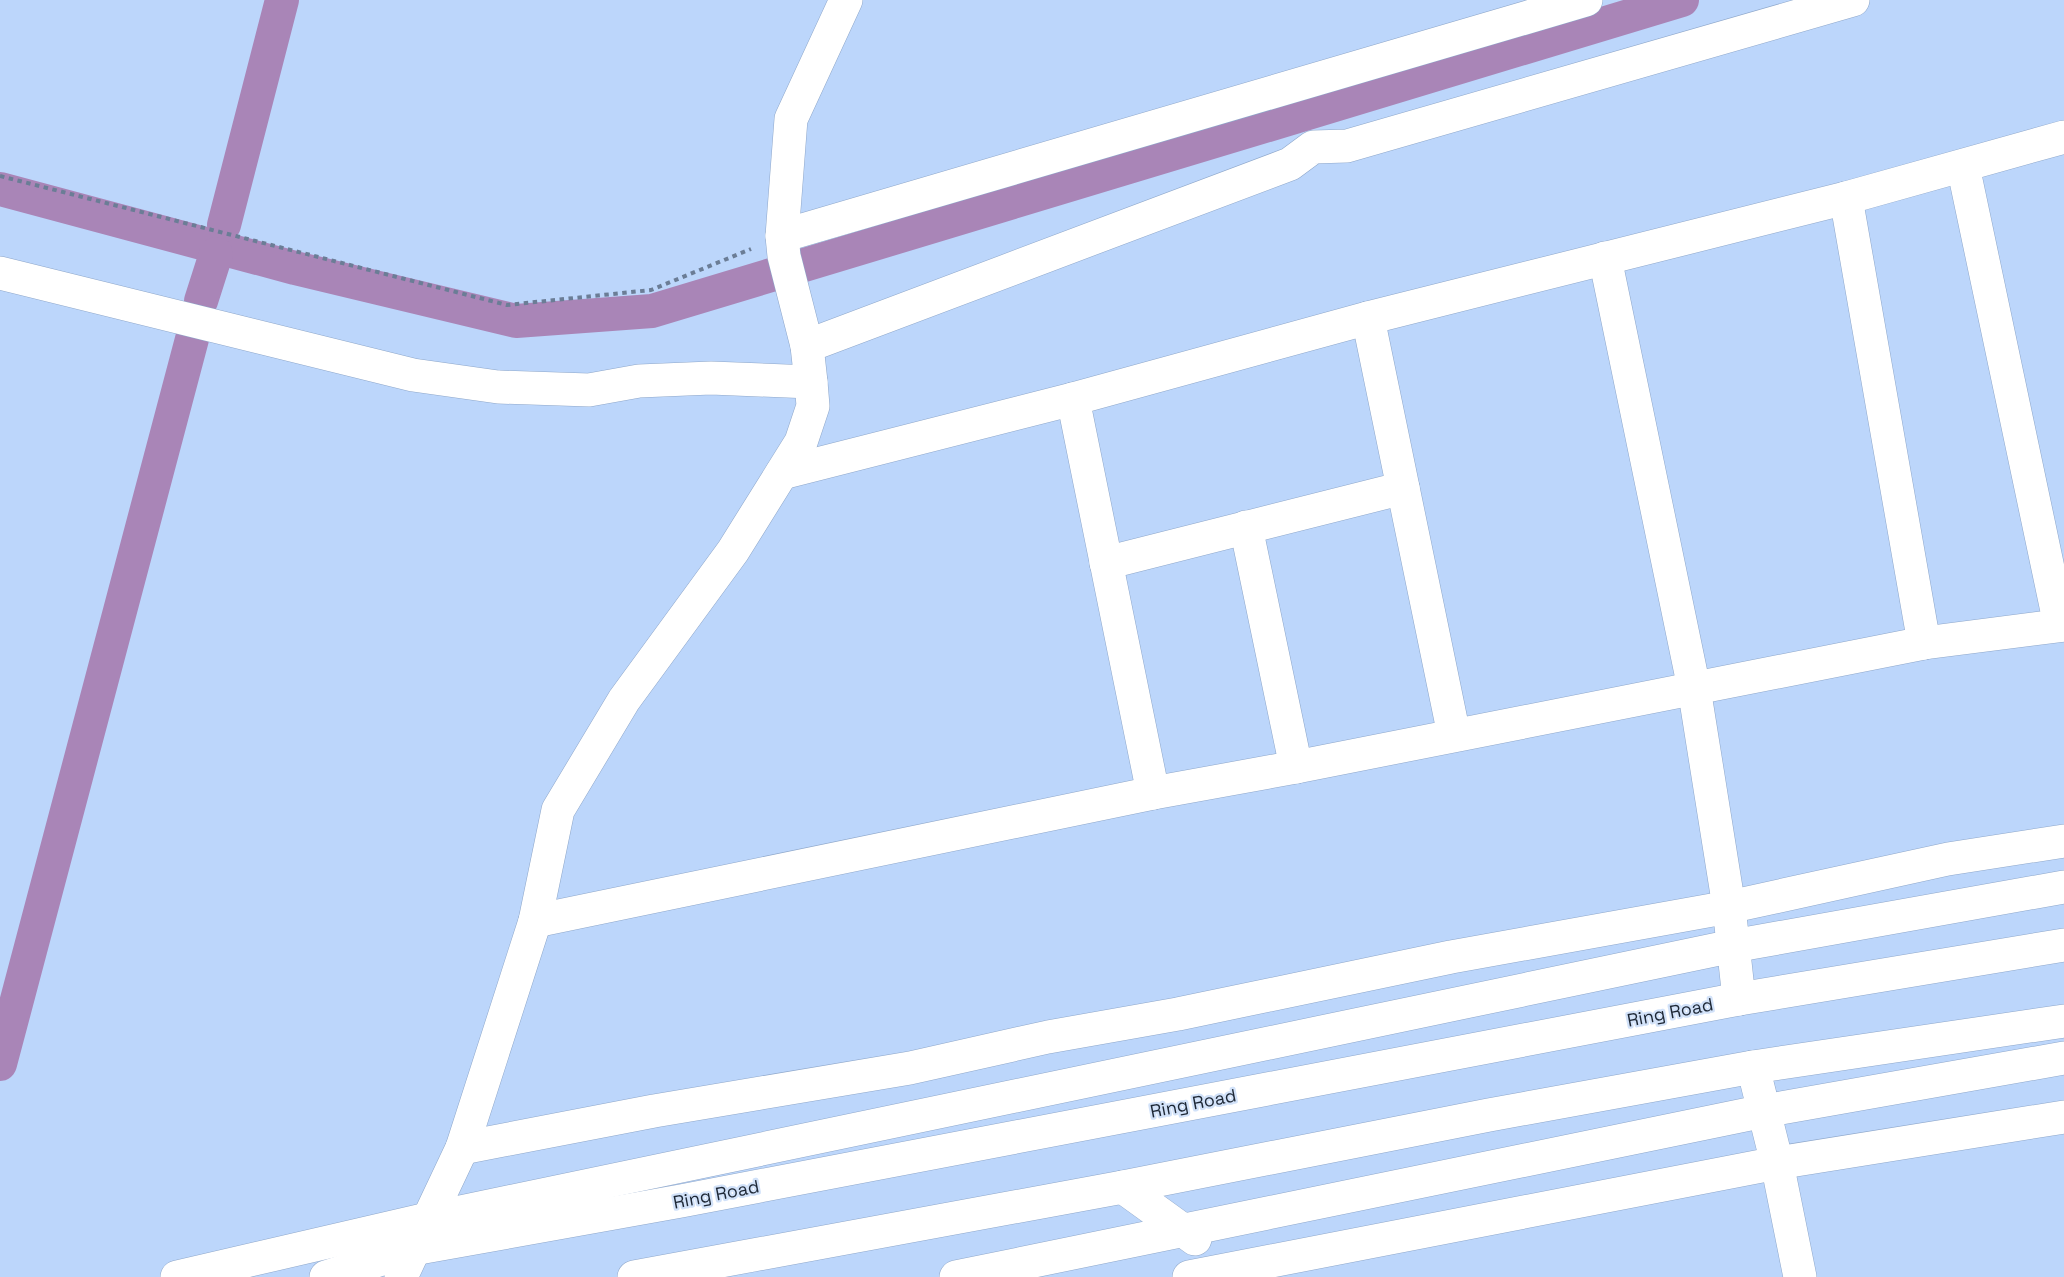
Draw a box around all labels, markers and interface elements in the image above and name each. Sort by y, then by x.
street label: Ring Road [1625,992,1715,1032]
street label: Ring Road [1148,1083,1238,1123]
street label: Ring Road [671,1174,761,1214]

